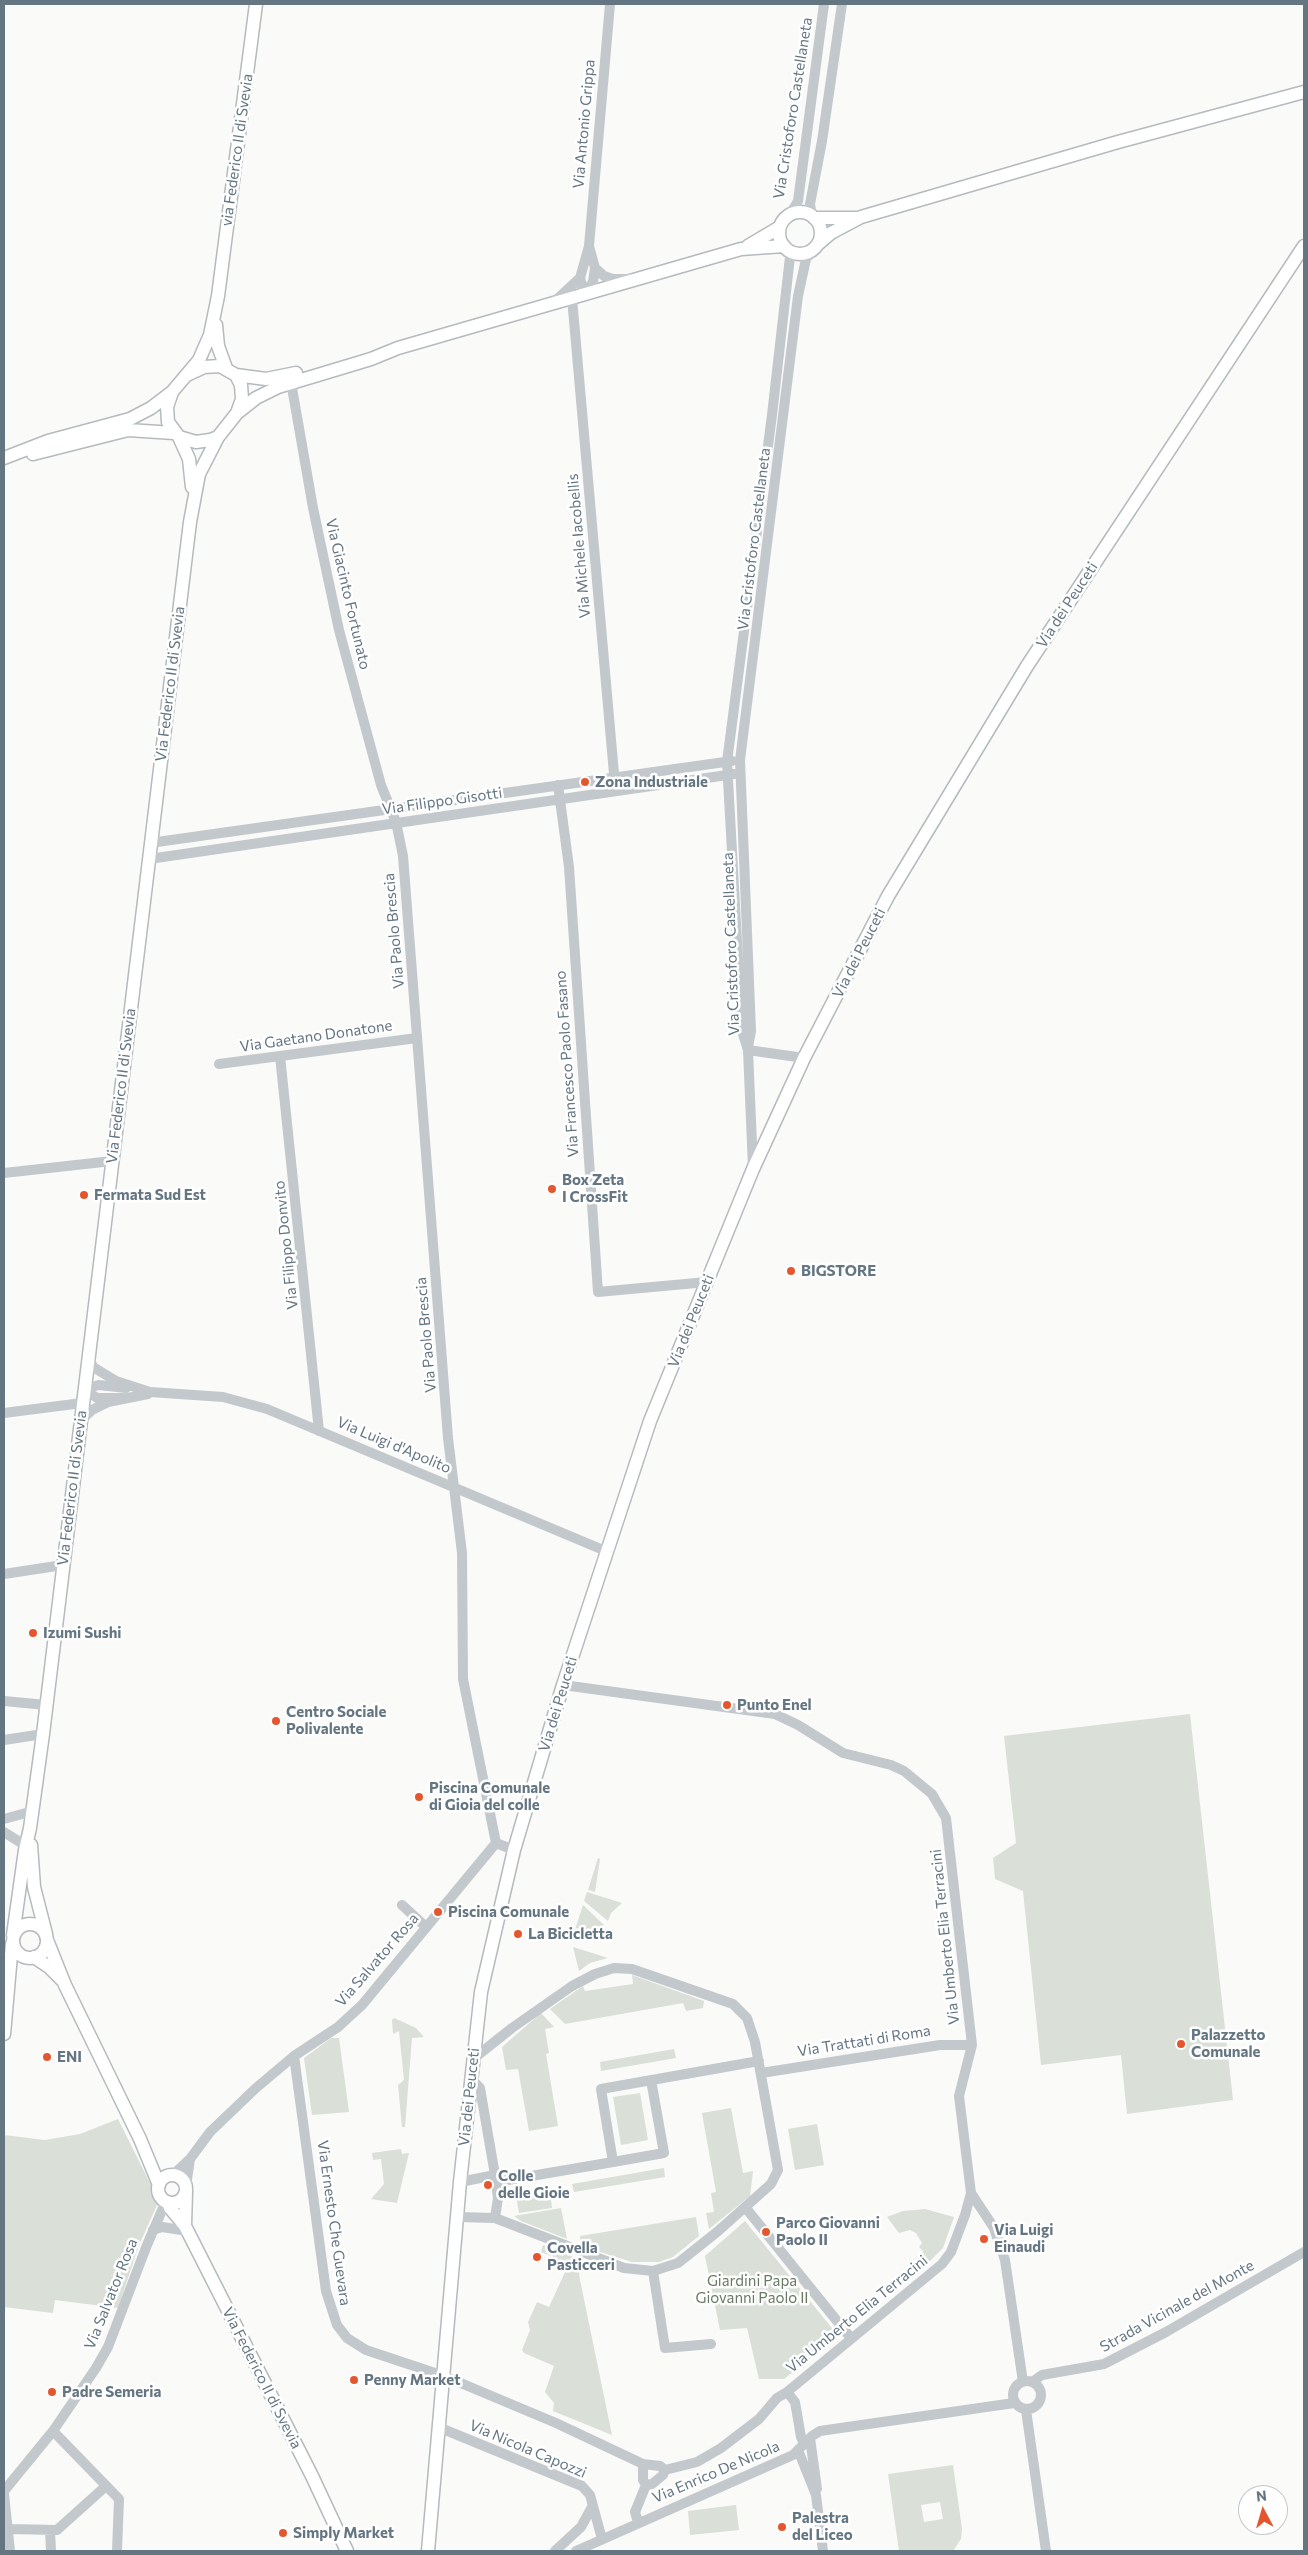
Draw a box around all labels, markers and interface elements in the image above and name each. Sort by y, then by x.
street label: Via Cristoforo Castellaneta [770,16,816,200]
street label: Via Antonio Grippa [569,59,599,189]
street label: via Federico II di Svevia [217,73,257,227]
street label: Via Cristoforo Castellaneta [734,447,774,631]
street label: Via Michele Iacobellis [564,473,594,619]
street label: Via Giacinto Fortunato [322,517,374,671]
street label: Via dei Peuceti [1033,559,1101,651]
street label: Via Federico II di Svevia [152,605,188,763]
place label: Zona Industriale [595,773,708,791]
marker: Zona Industriale [579,776,591,788]
street label: Via Filippo Gisotti [381,784,503,818]
street label: Via Cristoforo Castellaneta [719,852,743,1036]
street label: Via Paolo Brescia [380,872,408,990]
street label: Via dei Peuceti [829,905,889,1001]
street label: Via Francesco Paolo Fasano [551,970,583,1158]
street label: Via Federico II di Svevia [103,1007,139,1165]
street label: Via Gaetano Donatone [239,1016,393,1056]
place label: Box Zeta I CrossFit [562,1171,628,1206]
street label: Via Filippo Donvito [270,1180,302,1310]
marker: Box Zeta I CrossFit [546,1183,558,1195]
place label: Fermata Sud Est [94,1186,206,1204]
marker: Fermata Sud Est [78,1189,90,1201]
place label: BIGSTORE [801,1262,876,1280]
marker: BIGSTORE [785,1265,797,1277]
street label: Via dei Peuceti [664,1272,718,1370]
street label: Via Paolo Brescia [412,1276,440,1394]
street label: Via Federico II di Svevia [54,1409,90,1567]
street label: Via Luigi d'Apolito [334,1413,454,1477]
place label: Izumi Sushi [43,1624,122,1642]
marker: Izumi Sushi [27,1627,39,1639]
street label: Via dei Peuceti [535,1654,581,1754]
place label: Punto Enel [737,1696,812,1714]
marker: Punto Enel [721,1699,733,1711]
place label: Centro Sociale Polivalente [286,1703,386,1738]
marker: Centro Sociale Polivalente [270,1715,282,1727]
place label: Piscina Comunale di Gioia del colle [429,1779,550,1814]
marker: Piscina Comunale di Gioia del colle [413,1791,425,1803]
street label: Via Umberto Elia Terracini [927,1848,963,2026]
place label: Piscina Comunale [448,1903,569,1921]
marker: Piscina Comunale [432,1906,444,1918]
street label: Via Salvator Rosa [332,1910,422,2010]
place label: La Bicicletta [528,1925,613,1943]
marker: La Bicicletta [512,1928,524,1940]
street label: Via Trattati di Roma [796,2022,932,2060]
place label: Palazzetto Comunale [1191,2026,1265,2061]
marker: Palazzetto Comunale [1175,2038,1187,2050]
street label: Via dei Peuceti [455,2047,483,2147]
place label: ENI [57,2048,82,2066]
marker: ENI [41,2051,53,2063]
street label: Via Ernesto Che Guevara [313,2139,355,2307]
place label: Colle delle Gioie [498,2167,570,2202]
marker: Colle delle Gioie [482,2179,494,2191]
place label: Parco Giovanni Paolo II [776,2214,880,2249]
place label: Via Luigi Einaudi [994,2221,1053,2256]
marker: Parco Giovanni Paolo II [760,2226,772,2238]
marker: Via Luigi Einaudi [978,2233,990,2245]
street label: Via Salvator Rosa [81,2236,141,2352]
place label: Covella Pasticceri [547,2239,615,2274]
marker: Covella Pasticceri [531,2251,543,2263]
street label: Via Umberto Elia Terracini [783,2251,931,2377]
street label: Strada Vicinale del Monte [1097,2256,1257,2356]
park label: Giardini Papa Giovanni Paolo II [695,2272,809,2307]
street label: Via Federico II di Svevia [218,2304,306,2452]
place label: Penny Market [364,2371,460,2389]
marker: Penny Market [348,2374,360,2386]
place label: Padre Semeria [62,2383,161,2401]
marker: Padre Semeria [46,2386,58,2398]
street label: Via Nicola Capozzi [467,2416,589,2482]
street label: Via Enrico De Nicola [650,2437,782,2507]
north arrow [1238,2485,1288,2535]
text: N [1255,2487,1268,2505]
place label: Palestra del Liceo [792,2509,853,2544]
marker: Palestra del Liceo [776,2521,788,2533]
place label: Simply Market [293,2524,394,2542]
marker: Simply Market [277,2527,289,2539]

